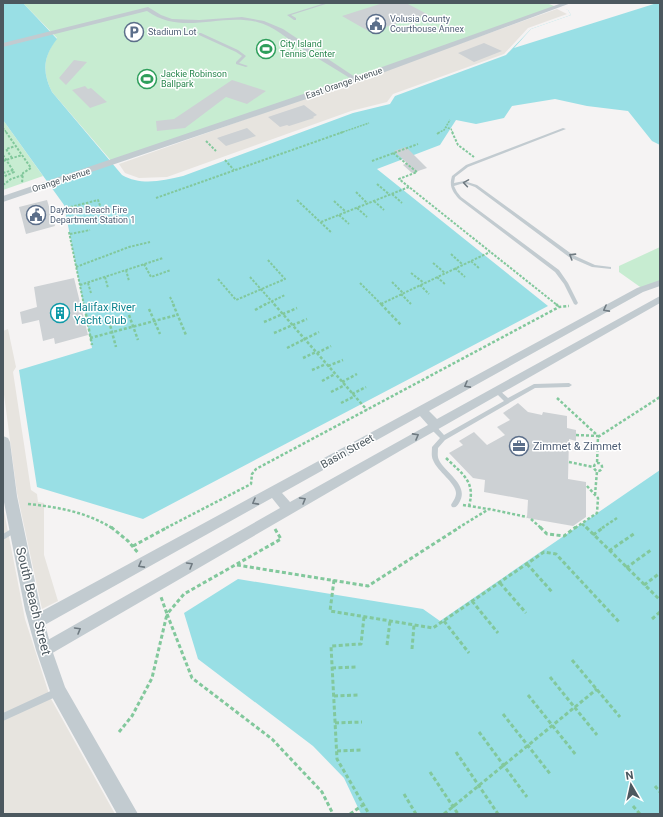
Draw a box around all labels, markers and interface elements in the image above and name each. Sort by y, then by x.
public building icon: Volusia County Courthouse Annex [365,13,387,35]
place label: Volusia County Courthouse Annex [390,14,464,34]
parking icon: Stadium Lot [123,21,145,43]
place label: Stadium Lot [148,27,197,37]
sports icon: City Island Tennis Center [255,38,277,60]
place label: City Island Tennis Center [280,39,335,59]
street label: East Orange Avenue [304,65,384,101]
sports icon: Jackie Robinson Ballpark [136,68,158,90]
place label: Jackie Robinson Ballpark [161,69,227,89]
street label: Orange Avenue [31,166,91,194]
one-way arrow [463,179,469,188]
public building icon: Daytona Beach Fire Department Station 1 [25,204,47,226]
place label: Daytona Beach Fire Department Station 1 [50,205,135,225]
one-way arrow [569,254,576,261]
place label: Halifax River Yacht Club [74,301,136,327]
building icon: Halifax River Yacht Club [49,302,71,324]
one-way arrow [602,304,610,312]
one-way arrow [464,381,471,388]
street label: Basin Street [318,431,377,471]
one-way arrow [412,433,419,440]
office icon: Zimmet & Zimmet [508,435,530,457]
place label: Zimmet & Zimmet [533,440,622,453]
one-way arrow [252,498,259,505]
one-way arrow [299,498,306,505]
street label: South Beach Street [13,546,54,657]
one-way arrow [138,560,146,568]
one-way arrow [186,563,193,570]
one-way arrow [74,628,81,635]
north arrow [611,765,651,805]
text: N [625,769,635,783]

